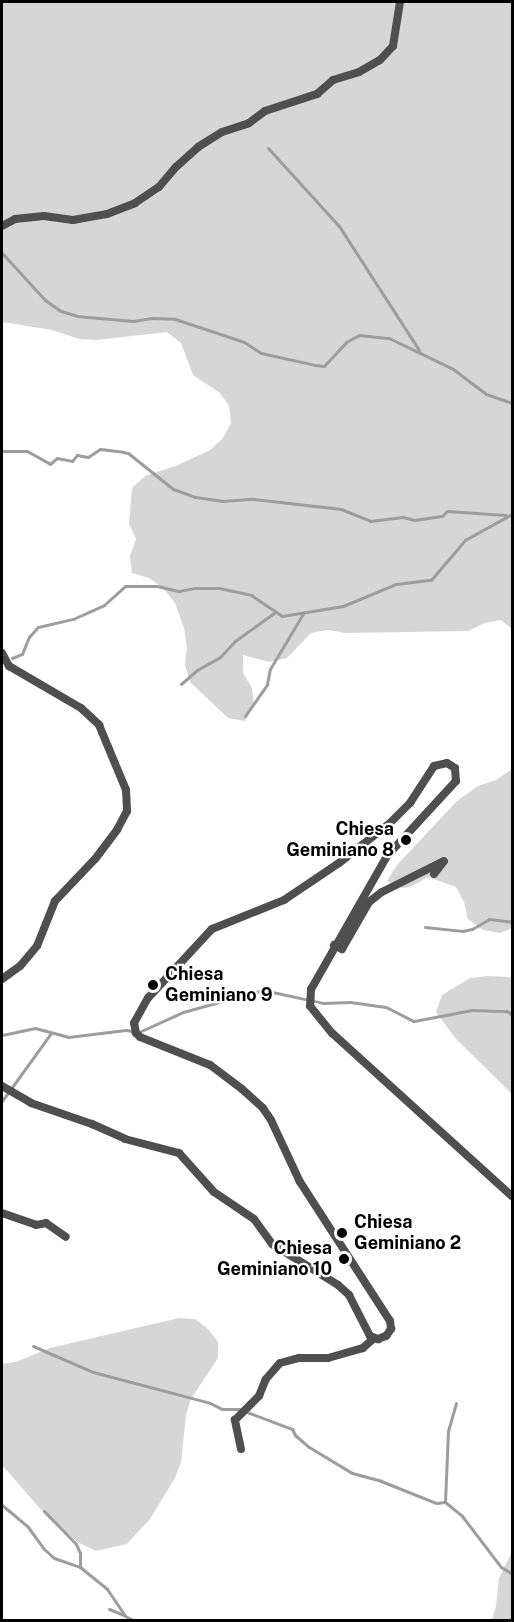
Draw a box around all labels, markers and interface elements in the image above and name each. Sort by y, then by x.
place label: Chiesa Geminiano 8 [286,819,394,862]
marker: Chiesa Geminiano 8 [399,833,413,847]
place label: Chiesa Geminiano 9 [165,964,273,1006]
marker: Chiesa Geminiano 9 [146,978,160,992]
place label: Chiesa Geminiano 2 [354,1212,461,1254]
marker: Chiesa Geminiano 2 [335,1226,349,1240]
place label: Chiesa Geminiano 10 [217,1238,332,1280]
marker: Chiesa Geminiano 10 [337,1252,351,1266]

